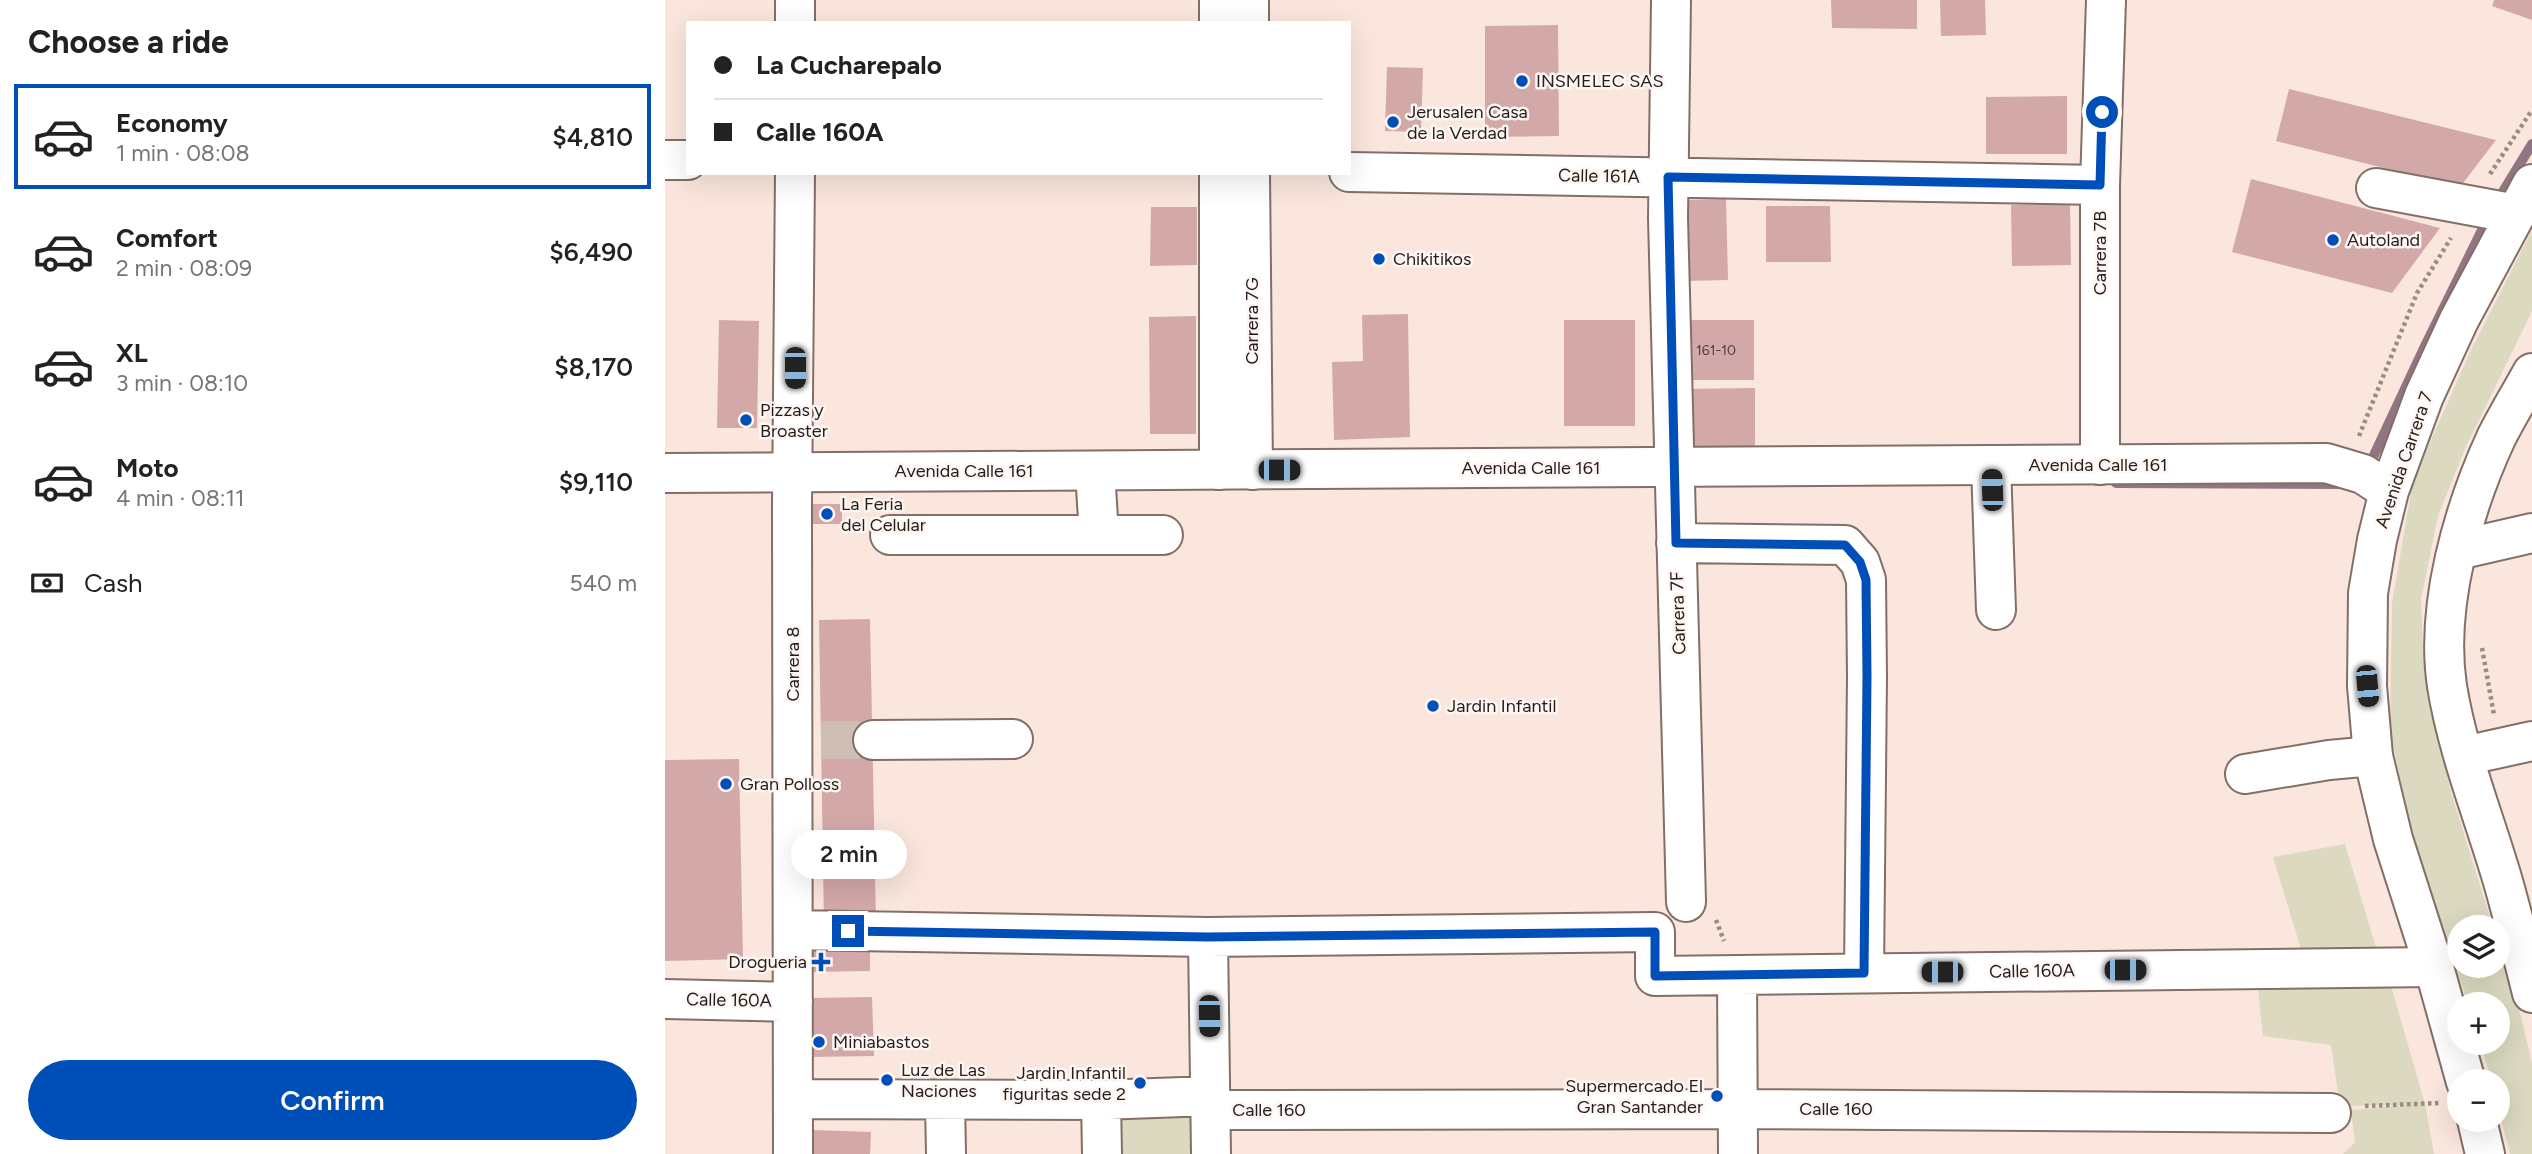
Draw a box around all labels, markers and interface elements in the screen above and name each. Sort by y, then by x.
text: Choose a ride [28,23,229,61]
text: La Cucharepalo [756,49,942,81]
place label: INSMELEC SAS [1536,70,1663,92]
marker: INSMELEC SAS [1514,73,1530,89]
route start [2086,96,2118,128]
place label: Jerusalen Casa de la Verdad [1407,101,1528,144]
icon: car [32,105,95,168]
text: Economy [116,107,228,139]
marker: Jerusalen Casa de la Verdad [1385,114,1401,130]
text: Calle 160A [756,116,884,148]
text: $4,810 [552,121,633,153]
text: 1 min · 08:08 [116,139,250,167]
street label: Calle 161A [1558,164,1640,188]
street label: Carrera 7B [2089,211,2111,295]
icon: car [32,220,95,283]
text: Comfort [116,222,218,254]
place label: Autoland [2347,229,2420,251]
marker: Autoland [2325,232,2341,248]
text: $6,490 [549,236,633,268]
place label: Chikitikos [1393,248,1471,270]
marker: Chikitikos [1371,251,1387,267]
text: 2 min · 08:09 [116,254,252,282]
street label: Carrera 7G [1241,277,1263,365]
icon: car [32,335,95,398]
text: XL [116,337,148,369]
house number: 161-10 [1696,342,1736,359]
car [785,347,806,389]
text: $8,170 [554,351,633,383]
text: 3 min · 08:10 [116,369,248,397]
street label: Avenida Carrera 7 [2370,389,2438,531]
place label: Pizzas y Broaster [760,399,828,442]
marker: Pizzas y Broaster [738,412,754,428]
icon: car [32,450,95,513]
text: Moto [116,452,179,484]
street label: Avenida Calle 161 [2029,454,2167,476]
street label: Avenida Calle 161 [1462,457,1600,479]
street label: Avenida Calle 161 [895,460,1033,482]
car [1259,460,1301,481]
text: $9,110 [559,466,633,498]
car [1981,469,2004,511]
text: 4 min · 08:11 [116,484,245,512]
place label: La Feria del Celular [841,493,926,536]
marker: La Feria del Celular [819,506,835,522]
icon: cash [28,564,66,602]
text: Cash [84,567,143,599]
text: 540 m [569,569,637,597]
street label: Carrera 7F [1666,571,1690,655]
street label: Carrera 8 [782,627,804,701]
car [2355,664,2380,708]
place label: Jardin Infantil [1447,695,1556,717]
marker: Jardin Infantil [1425,698,1441,714]
place label: Gran Polloss [740,773,839,795]
marker: Gran Polloss [718,776,734,792]
callout: 2 min [790,830,906,878]
text: 2 min [820,840,878,868]
route end [832,915,864,947]
map controls [2447,915,2510,1132]
button: layers [2447,915,2510,978]
place label: Drogueria [728,951,807,973]
marker: Drogueria [813,954,829,970]
street label: Calle 160A [1989,959,2075,983]
car [2105,960,2147,981]
car [1922,962,1964,983]
street label: Calle 160A [686,988,772,1012]
button: + [2447,992,2510,1055]
car [1199,995,1220,1037]
place label: Miniabastos [833,1031,930,1053]
marker: Miniabastos [811,1034,827,1050]
place label: Luz de Las Naciones [901,1059,985,1102]
button: Confirm [28,1060,637,1140]
place label: Jardin Infantil figuritas sede 2 [1002,1062,1126,1105]
button: − [2447,1069,2510,1132]
marker: Luz de Las Naciones [879,1072,895,1088]
marker: Jardin Infantil figuritas sede 2 [1132,1075,1148,1091]
place label: Supermercado El Gran Santander [1565,1075,1703,1118]
marker: Supermercado El Gran Santander [1709,1088,1725,1104]
street label: Calle 160 [1799,1098,1873,1120]
street label: Calle 160 [1232,1099,1306,1121]

